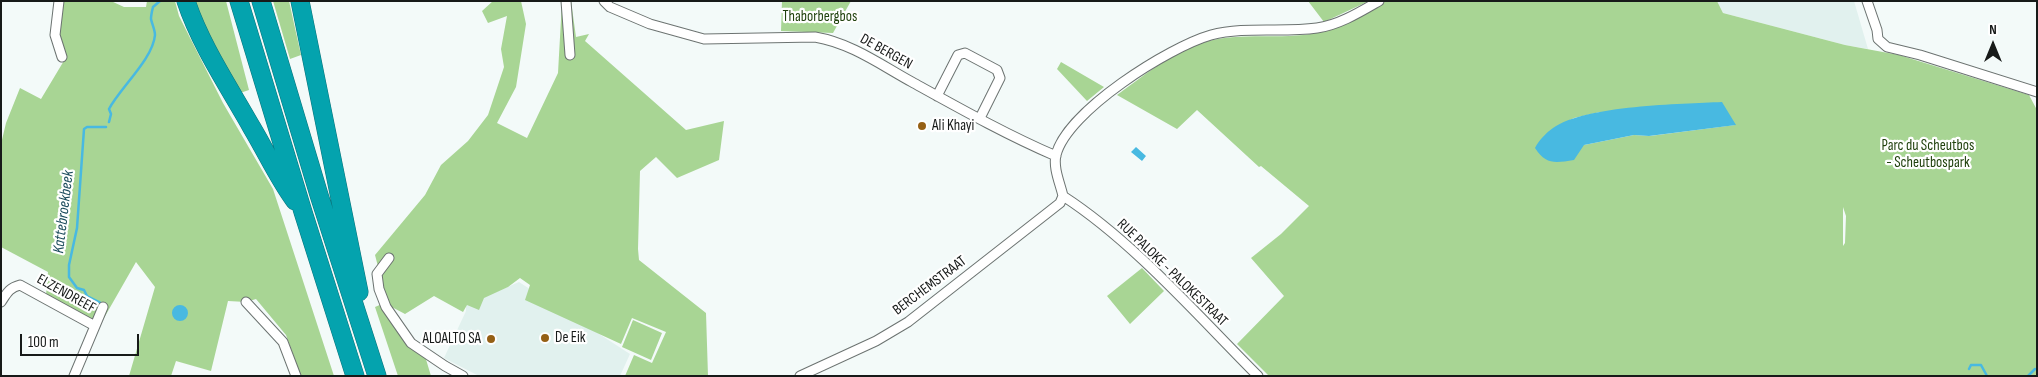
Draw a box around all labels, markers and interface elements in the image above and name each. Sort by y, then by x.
park label: Thaborbergbos [783,8,857,26]
north arrow [1968,20,2018,70]
text: N [1989,21,1997,38]
street label: DE BERGEN [857,30,915,74]
place label: Ali Khayi [932,117,974,135]
marker: Ali Khayi [916,120,928,132]
park label: Parc du Scheutbos - Scheutbospark [1882,137,1974,172]
water label: Kattebroekbeek [49,169,79,255]
street label: RUE PALOKE - PALOKESTRAAT [1113,216,1231,330]
street label: BERCHEMSTRAAT [890,253,970,319]
street label: ELZENDREEF [33,271,99,317]
scale bar [22,324,141,356]
place label: De Eik [555,329,585,347]
place label: ALOALTO SA [423,330,481,348]
marker: De Eik [539,332,551,344]
text: 100 m [28,333,59,352]
marker: ALOALTO SA [485,333,497,345]

